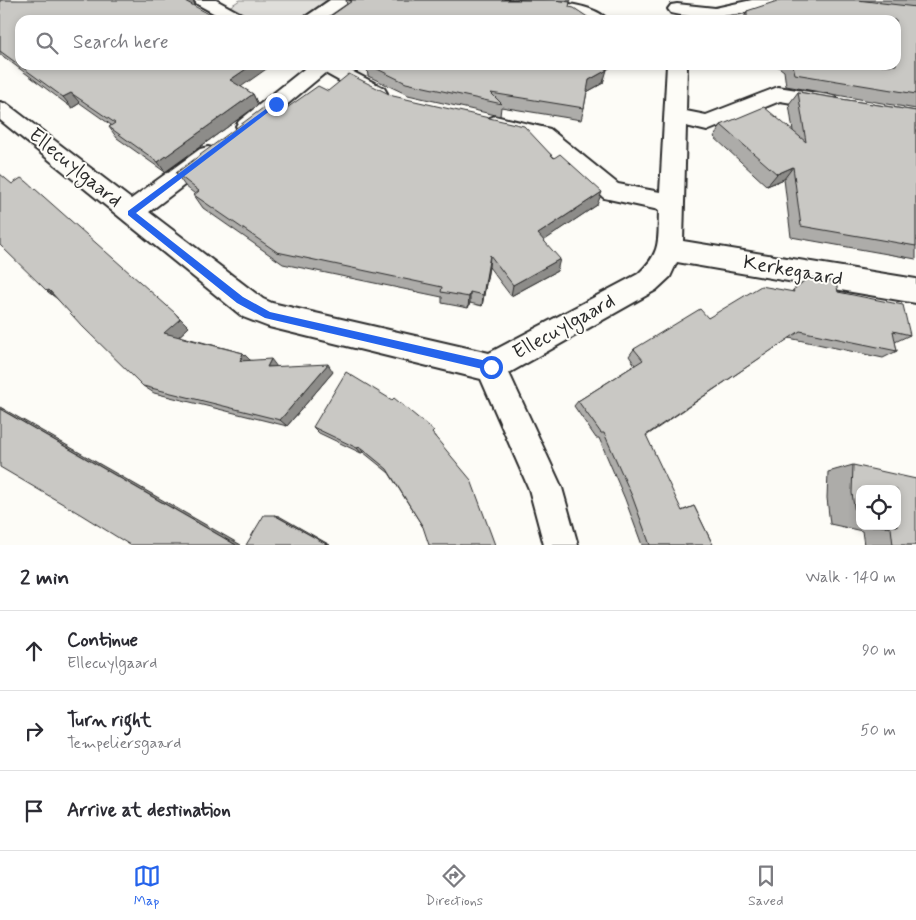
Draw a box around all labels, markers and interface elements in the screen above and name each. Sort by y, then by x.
search box [15,15,901,70]
icon: search [33,29,61,57]
text: Search here [73,30,169,55]
route end [265,93,288,116]
street label: Ellecuylgaard [22,122,127,215]
street label: Kerkegaard [741,249,845,293]
street label: Ellecuylgaard [508,288,620,367]
route start [480,356,503,379]
map controls [856,485,901,530]
button: locate [856,485,901,530]
text: 2 min [20,564,69,592]
text: Walk · 140 m [806,567,896,588]
text: Continue [67,628,138,653]
icon: ahead [20,637,48,665]
text: 90 m [862,640,896,661]
text: Ellecuylgaard [67,653,157,674]
text: Turn right [67,708,151,733]
icon: right [20,717,48,745]
text: 50 m [860,720,896,741]
text: Tempeliersgaard [67,733,181,754]
icon: arrive [20,797,48,825]
text: Arrive at destination [67,798,231,823]
tab: Map [133,862,161,910]
tab: Directions [426,862,483,910]
tab: Saved [748,862,783,910]

